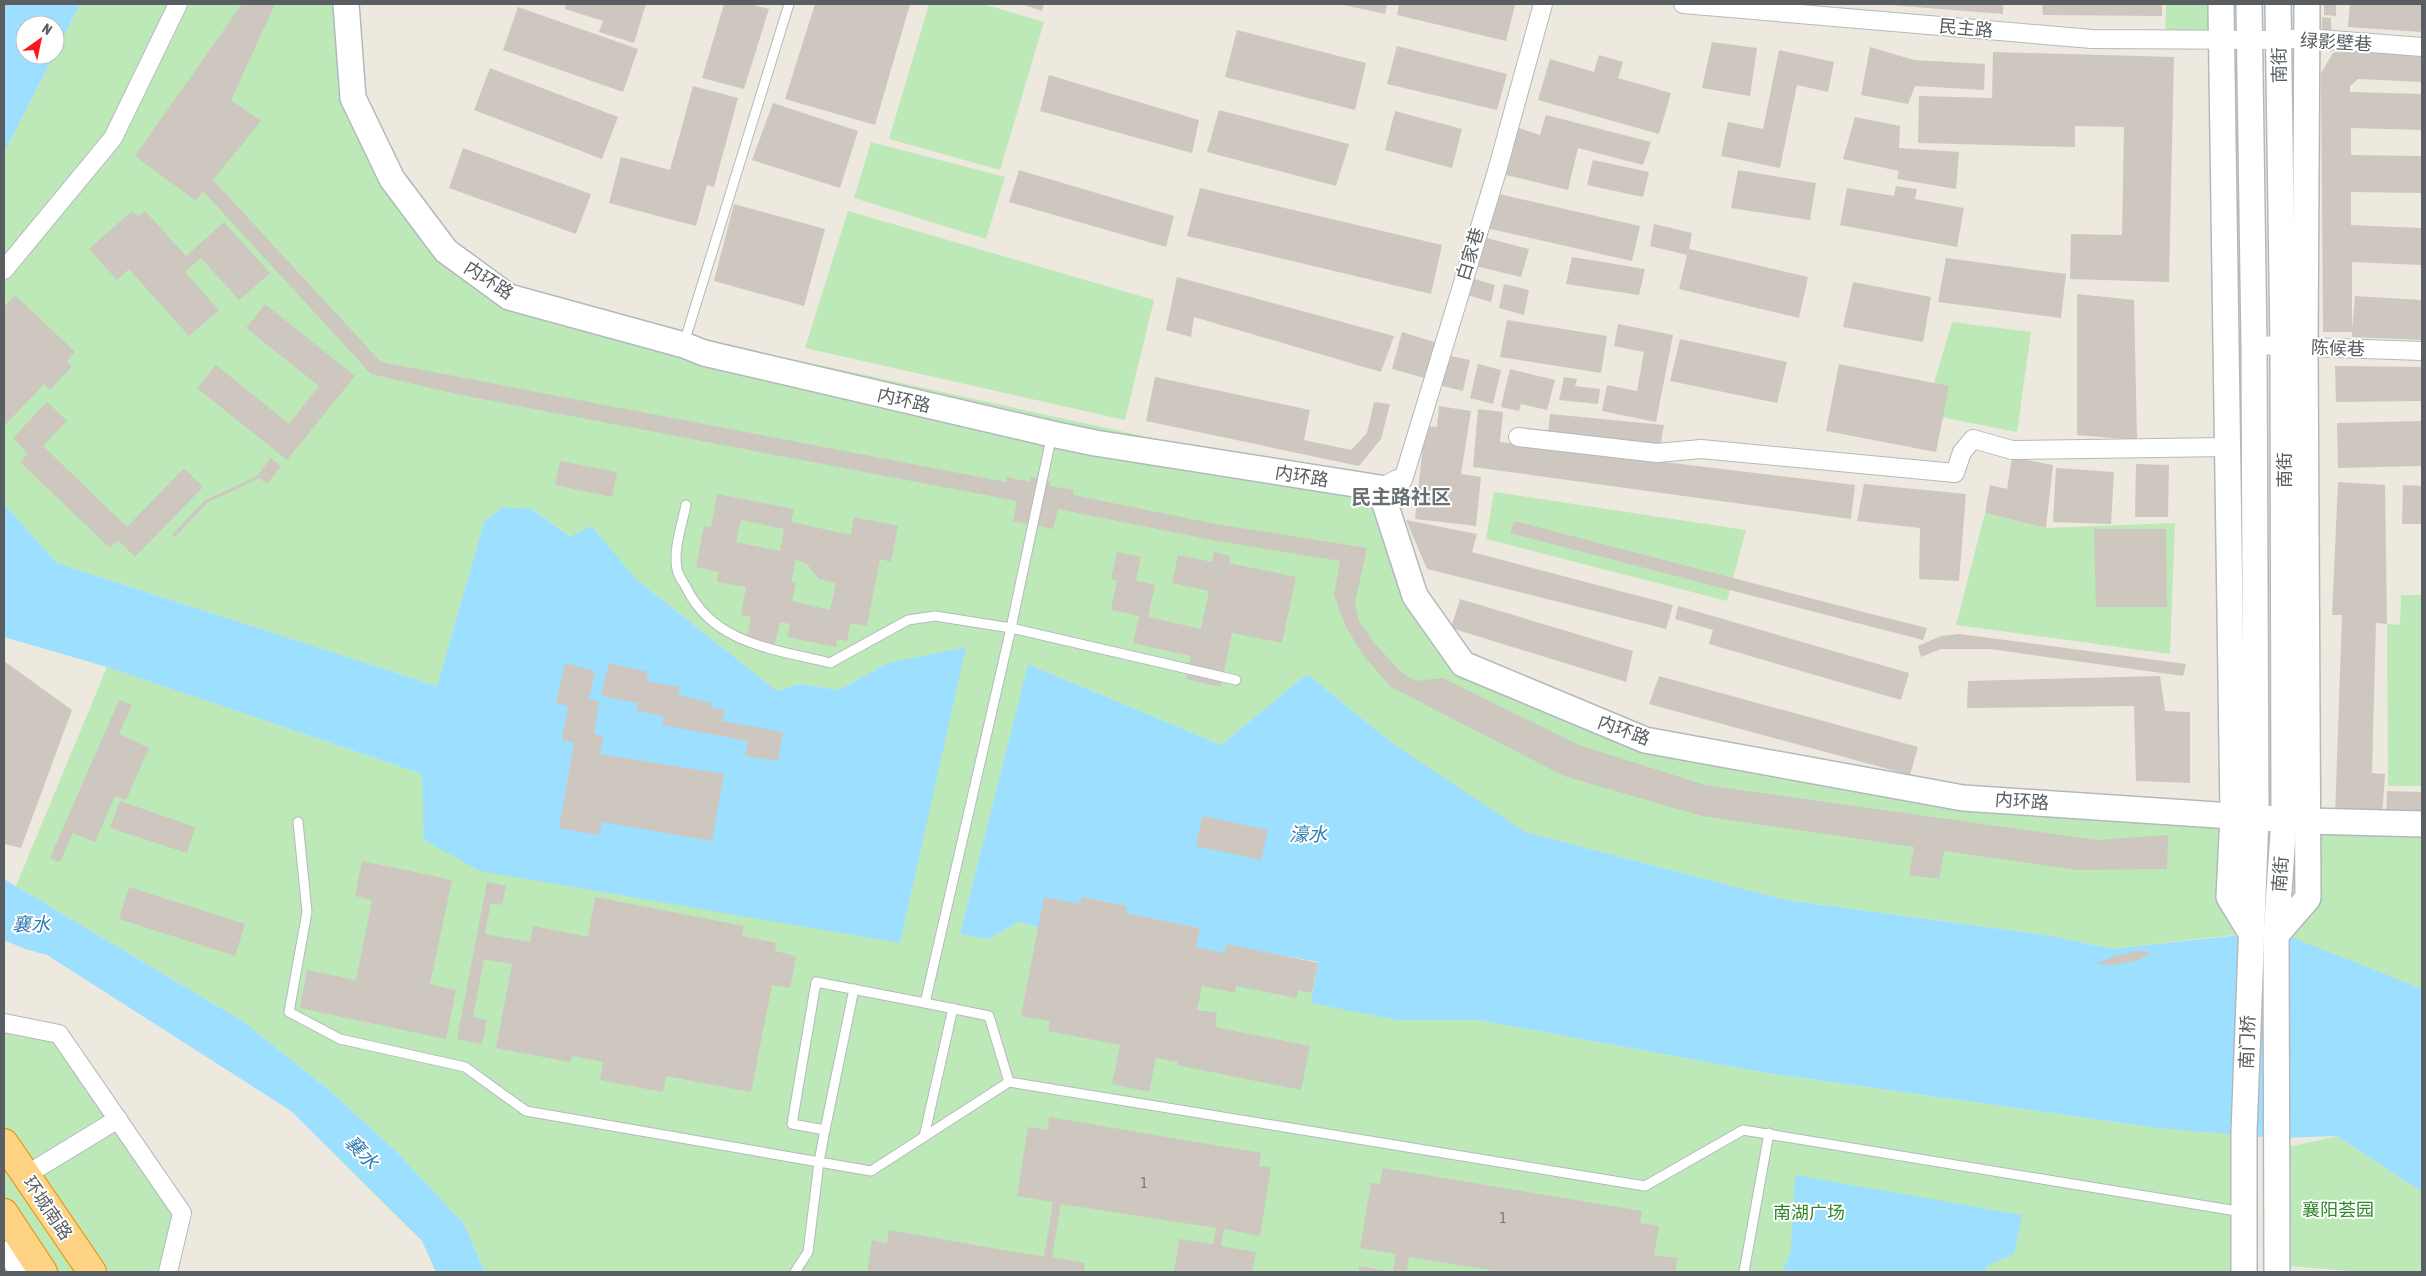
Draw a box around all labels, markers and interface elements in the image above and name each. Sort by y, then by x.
north arrow [15,15,65,65]
street label: 民主路 [1938,15,1994,41]
text: N [39,20,55,38]
street label: 绿影壁巷 [2299,30,2373,54]
street label: 南街 [2268,47,2290,83]
street label: 白家巷 [1452,225,1488,283]
street label: 内环路 [461,256,517,304]
street label: 陈候巷 [2311,337,2365,359]
street label: 内环路 [875,384,933,416]
street label: 南街 [2274,452,2295,488]
street label: 内环路 [1274,461,1330,491]
district label: 民主路社区 [1351,485,1451,508]
street label: 内环路 [1595,711,1653,749]
street label: 内环路 [1994,789,2050,813]
water label: 濠水 [1289,823,1328,845]
street label: 南街 [2268,855,2292,893]
water label: 襄水 [12,913,51,935]
street label: 南门桥 [2236,1015,2258,1069]
water label: 襄水 [341,1131,384,1174]
street label: 环城南路 [19,1172,77,1244]
house number: 1 [1140,1174,1148,1191]
park label: 襄阳荟园 [2302,1199,2374,1220]
park label: 南湖广场 [1773,1202,1845,1223]
house number: 1 [1499,1209,1507,1226]

